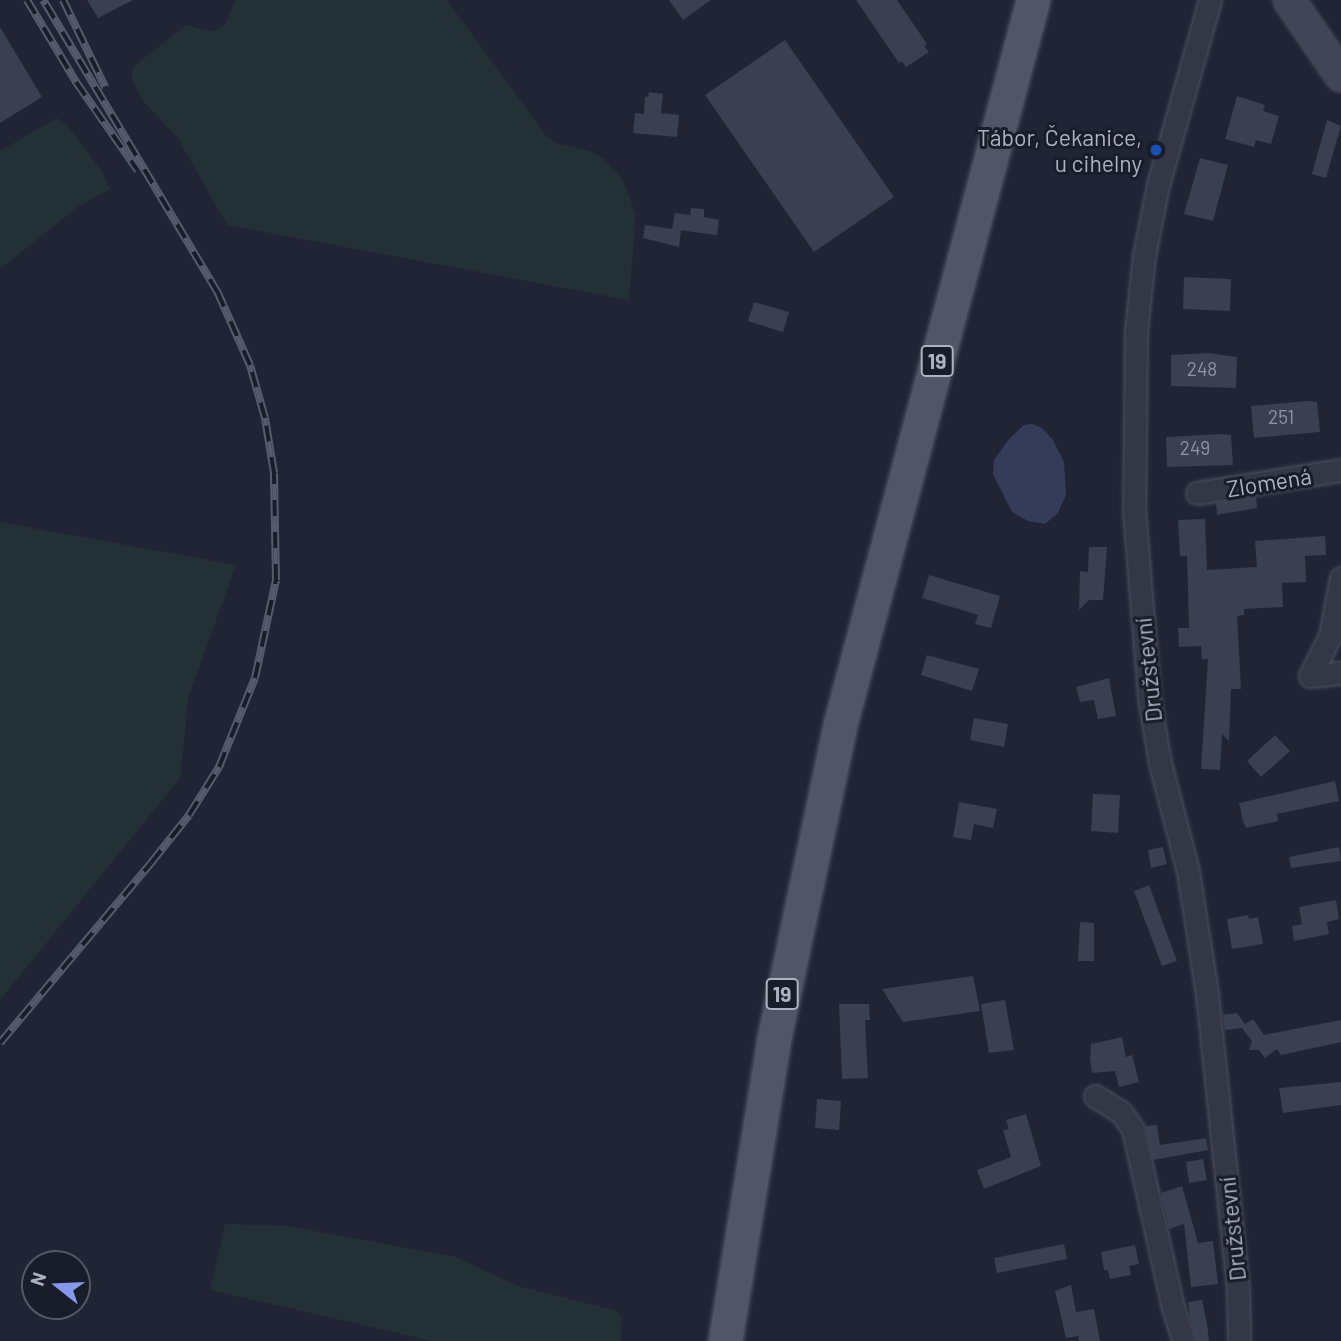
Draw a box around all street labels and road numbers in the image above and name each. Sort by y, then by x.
road number: 19 [920,344,954,378]
street label: Zlomená [1225,462,1313,502]
street label: Družstevní [1129,617,1167,723]
road number: 19 [764,976,800,1012]
street label: Družstevní [1213,1176,1251,1282]

